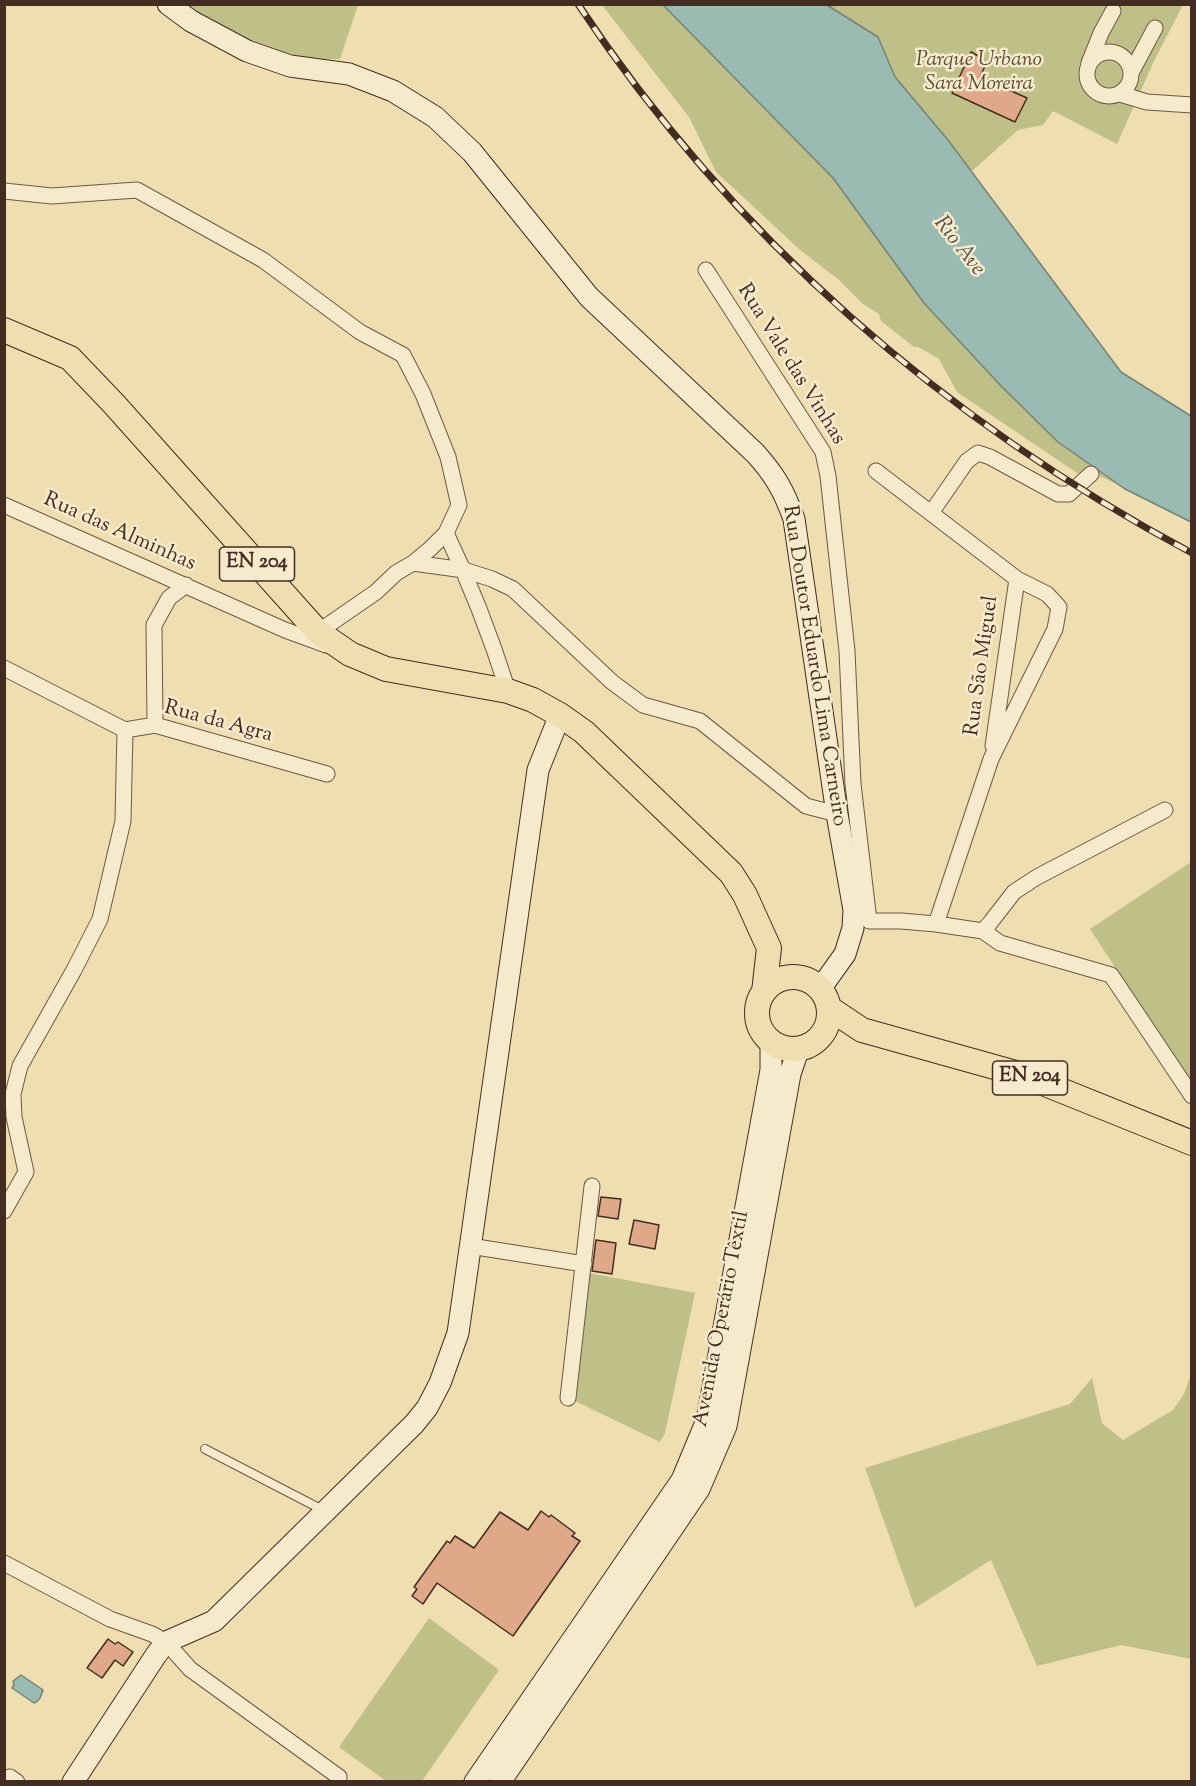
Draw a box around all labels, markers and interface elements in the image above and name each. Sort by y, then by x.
park label: Parque Urbano Sara Moreira [916,48,1042,98]
water label: Rio Ave [926,212,990,282]
street label: Rua Vale das Vinhas [730,280,850,450]
street label: Rua das Alminhas [39,488,199,578]
street label: Rua Doutor Eduardo Lima Carneiro [775,504,851,828]
road number: EN 204 [220,547,294,581]
street label: Rua São Miguel [961,594,1005,738]
street label: Rua da Agra [161,696,275,750]
road number: EN 204 [992,1061,1068,1095]
street label: Avenida Operário Têxtil [690,1209,756,1429]

